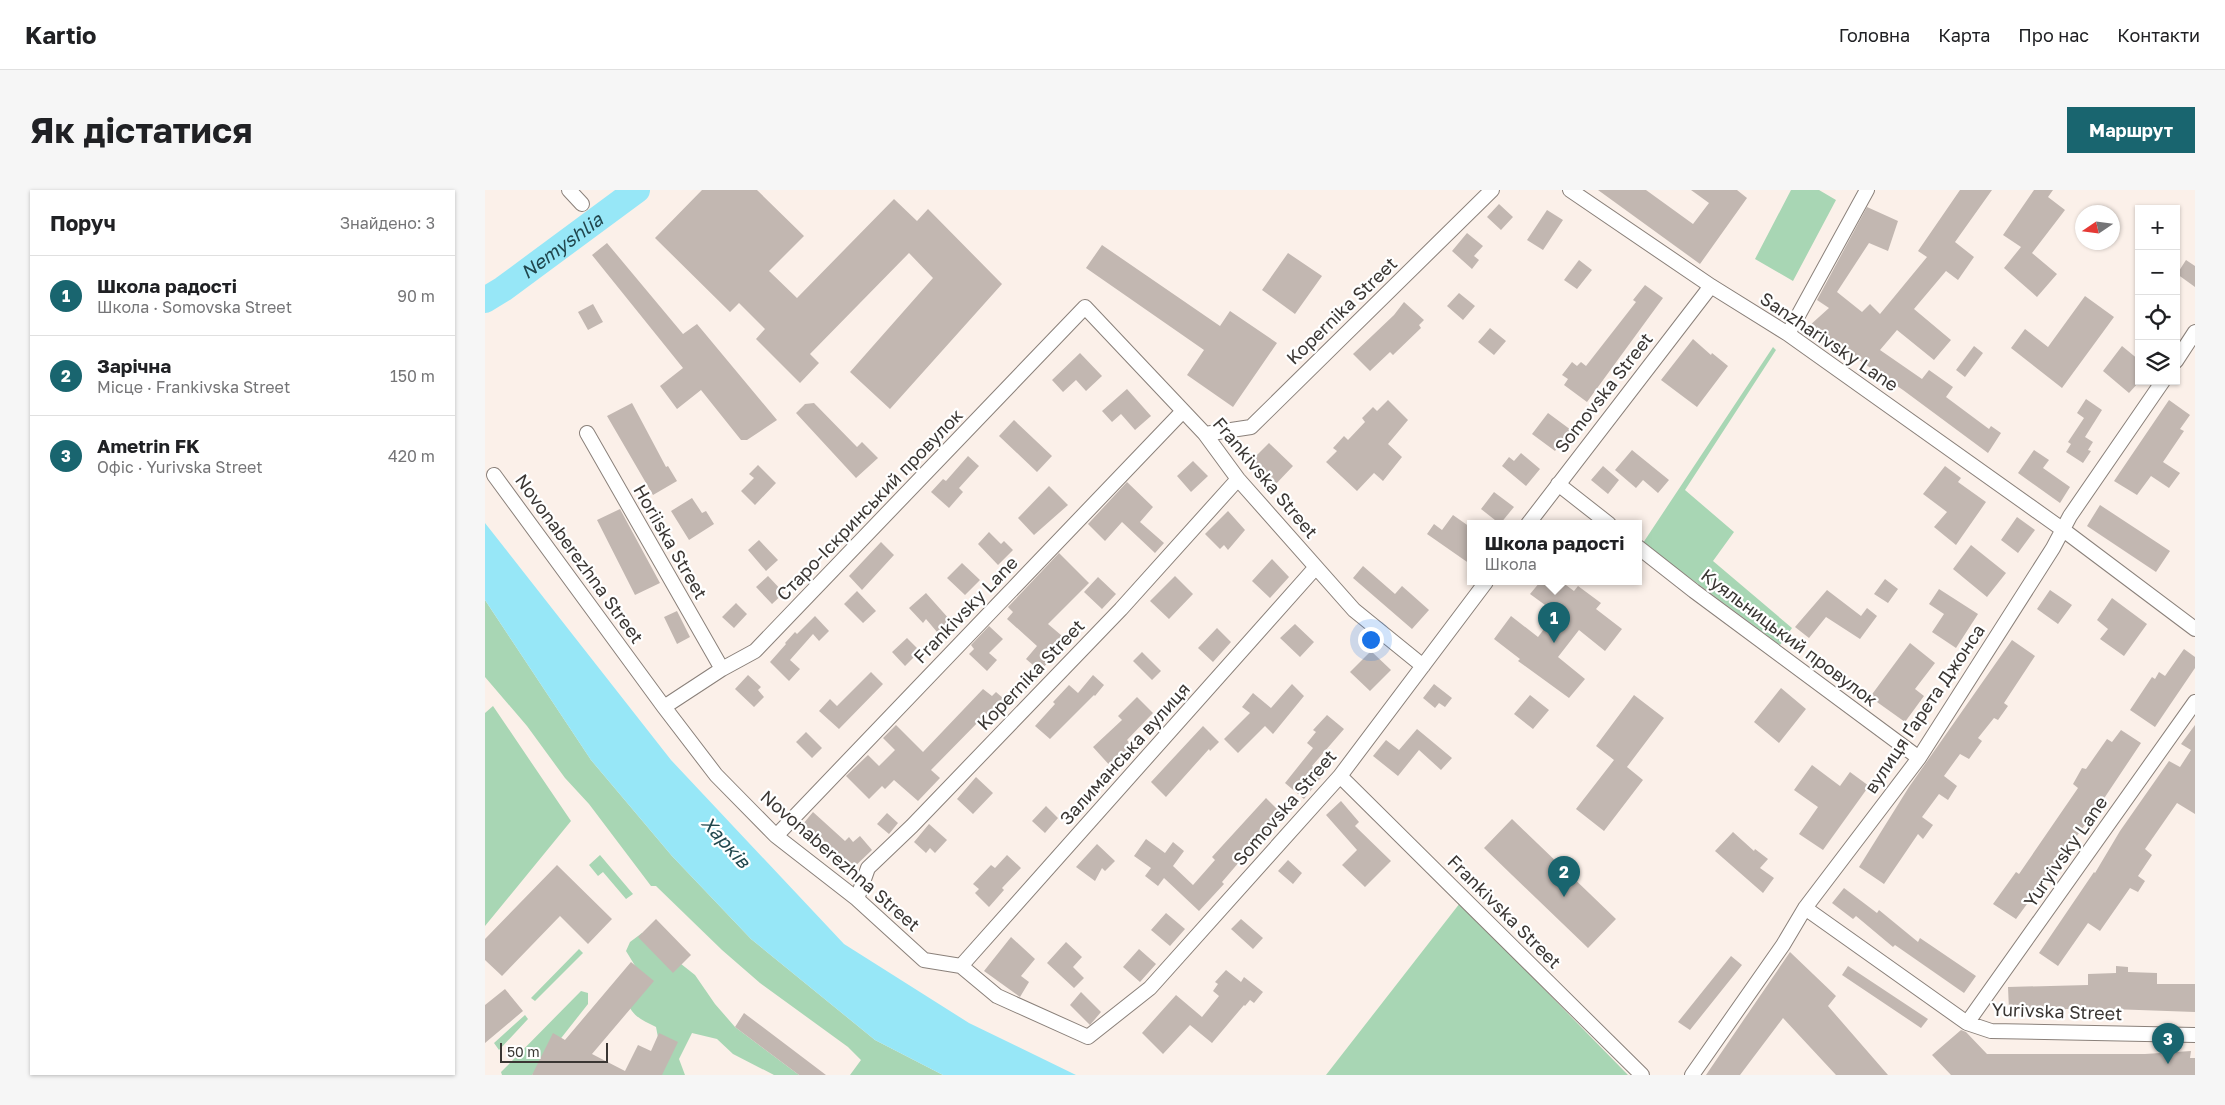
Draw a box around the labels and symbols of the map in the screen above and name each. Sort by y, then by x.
north arrow [2075,205,2120,250]
water label: Nemyshlia [516,207,608,283]
street label: Kopernika Street [1281,252,1401,369]
street label: Sanzharivsky Lane [1756,287,1903,396]
street label: Somovska Street [1550,328,1657,457]
street label: Старо-Іскринський провулок [772,404,967,605]
street label: Frankivska Street [1209,412,1323,542]
street label: Novonaberezhna Street [511,469,649,647]
street label: Horiiska Street [629,480,713,603]
street label: Frankivsky Lane [909,551,1022,667]
street label: Куяльницький провулок [1697,564,1882,711]
pin: 1 [1538,602,1570,643]
street label: Kopernika Street [972,614,1089,734]
street label: вулиця Ґарета Джонса [1859,620,1989,797]
your location [1358,627,1384,653]
street label: Залиманська вулиця [1055,678,1194,829]
street label: Somovska Street [1228,745,1341,870]
street label: Novonaberezhna Street [756,785,925,935]
street label: Yuryivsky Lane [2019,792,2112,911]
water label: Харків [697,811,756,873]
street label: Frankivska Street [1443,850,1566,973]
pin: 2 [1548,856,1580,897]
street label: Yurivska Street [1991,998,2123,1024]
pin: 3 [2152,1023,2184,1064]
scale bar [500,1040,607,1063]

